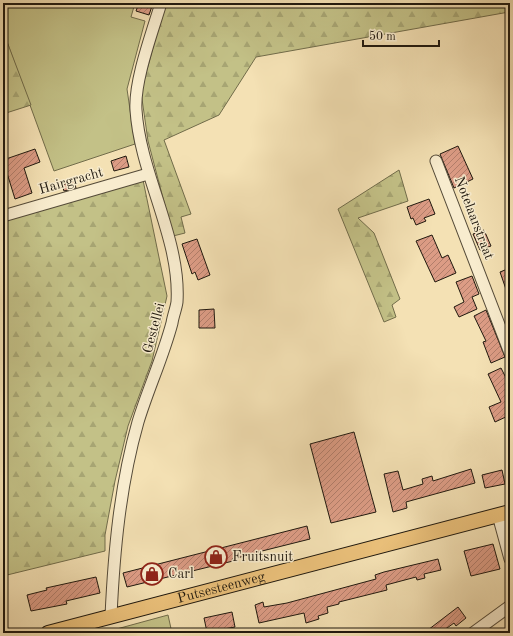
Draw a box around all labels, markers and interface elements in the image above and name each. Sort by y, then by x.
scale bar [363,22,439,48]
text: 50 m [369,30,396,43]
street label: Hairgracht [37,165,105,197]
street label: Notelaarstraat [452,174,496,262]
street label: Gestellei [141,301,168,355]
shop icon: Fruitsnuit [203,544,229,570]
place label: Fruitsnuit [232,550,293,564]
shop icon: Carl [139,561,165,587]
place label: Carl [168,567,194,581]
street label: Putsesteenweg [176,569,267,606]

